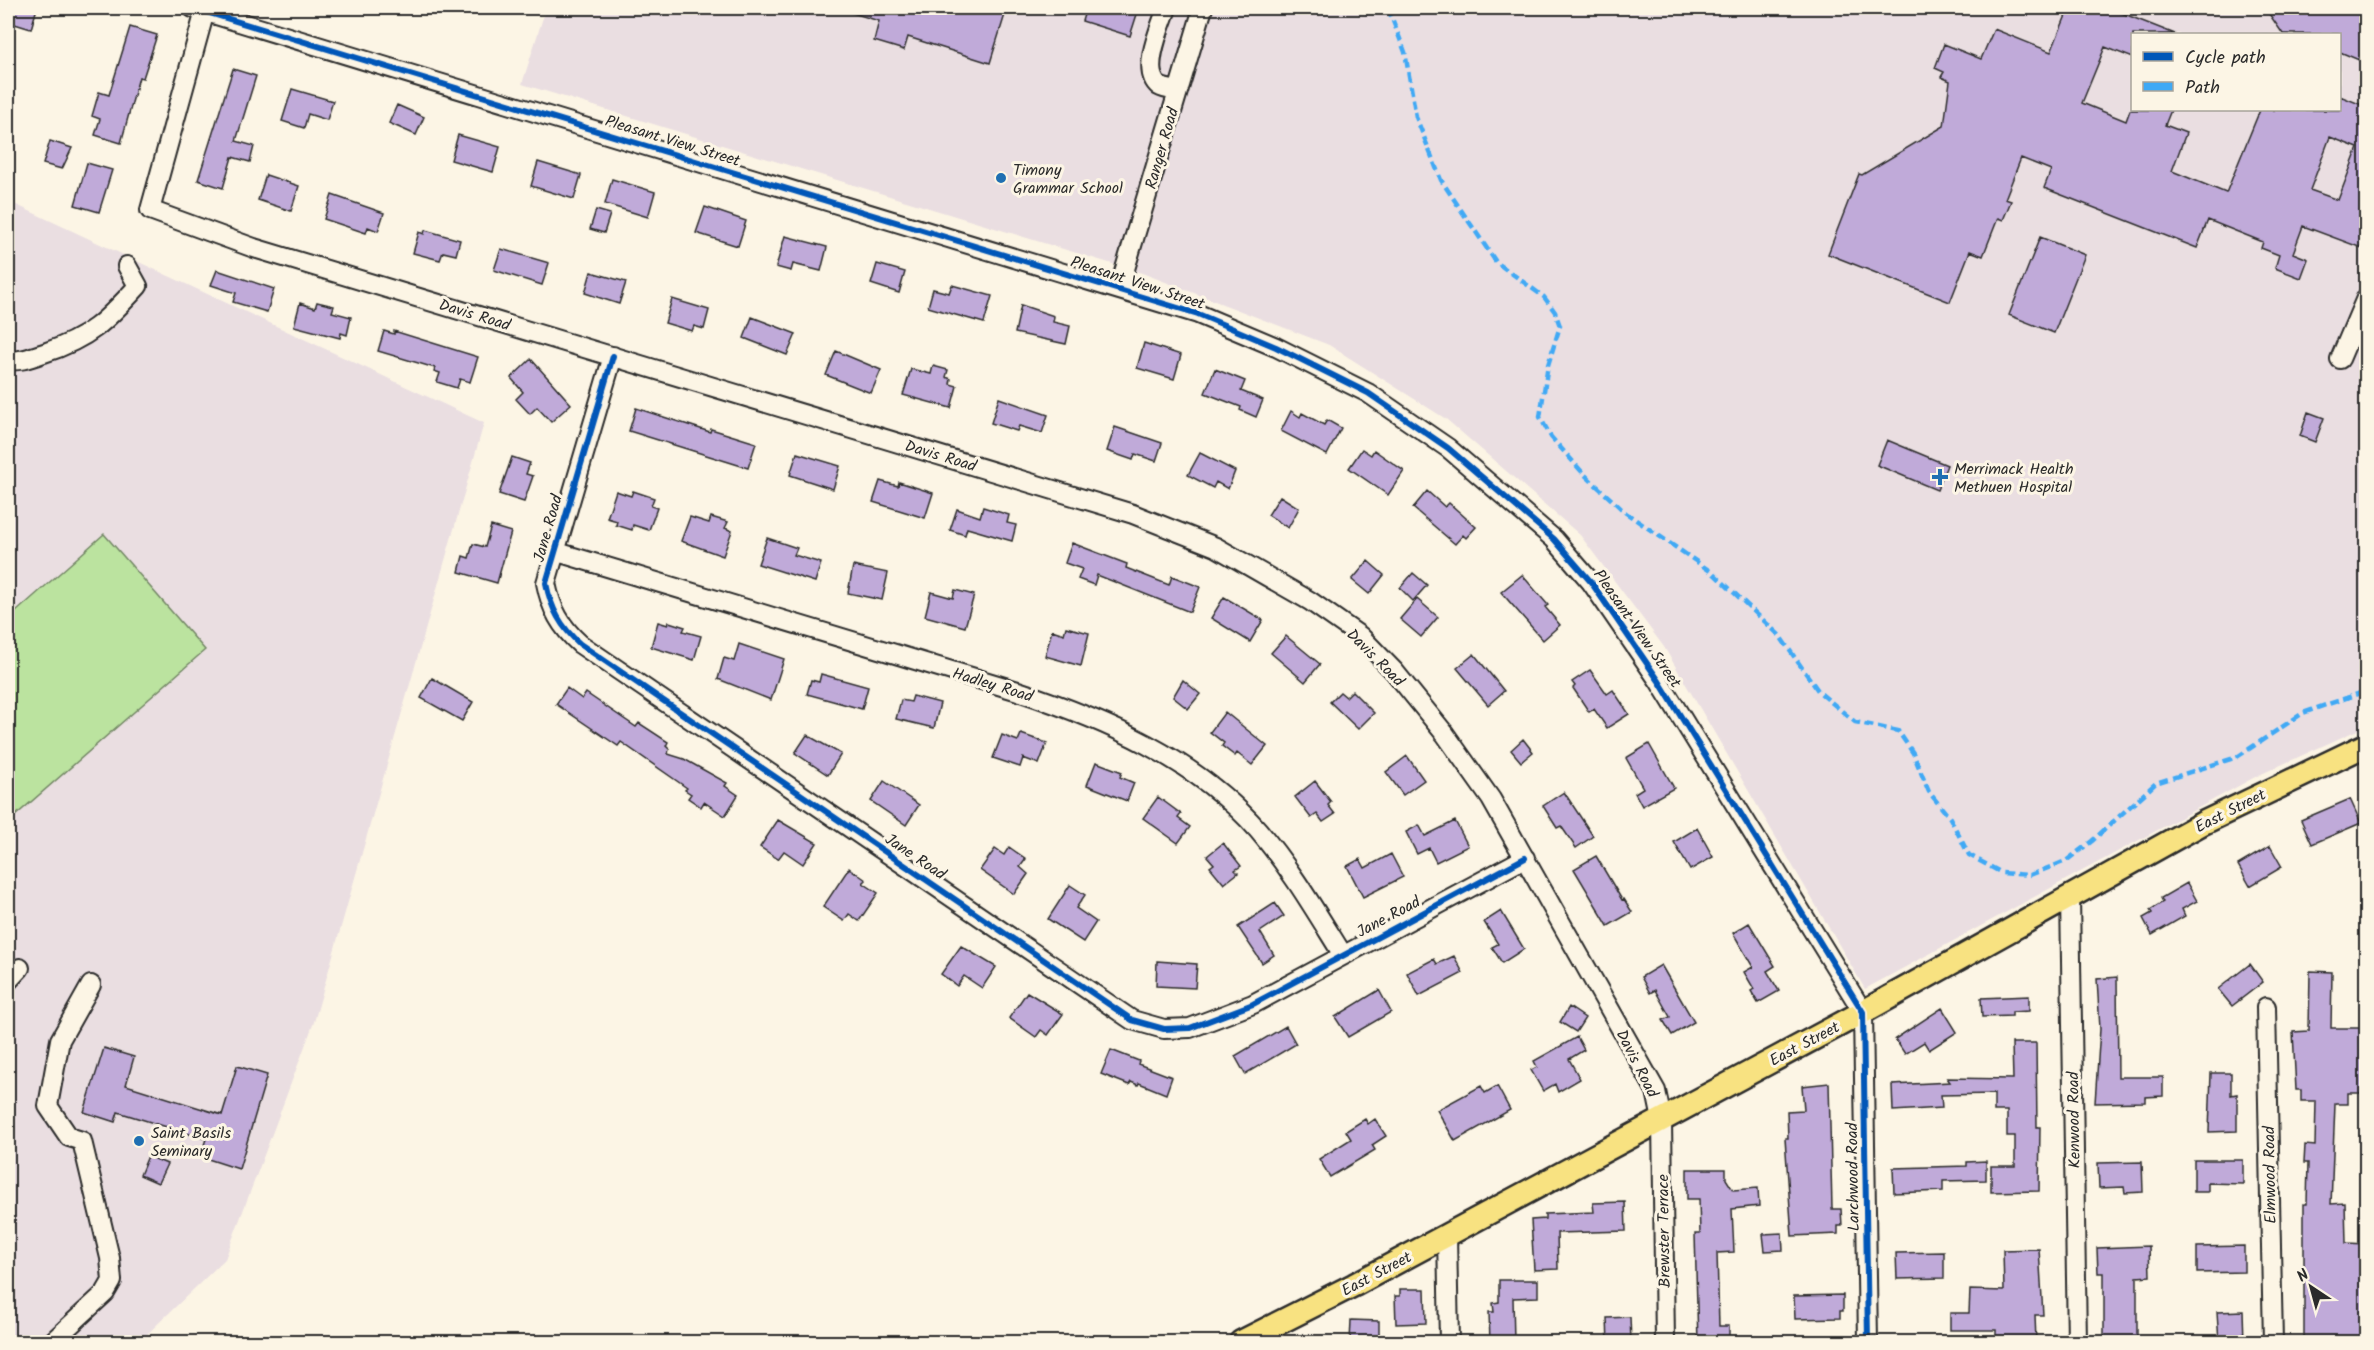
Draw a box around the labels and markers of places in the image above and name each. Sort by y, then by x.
place label: Timony Grammar School [1013,158,1123,201]
marker: Timony Grammar School [994,171,1008,185]
place label: Merrimack Health Methuen Hospital [1954,457,2074,500]
marker: Merrimack Health Methuen Hospital [1931,468,1949,486]
place label: Saint Basils Seminary [151,1121,231,1164]
marker: Saint Basils Seminary [132,1134,146,1148]

